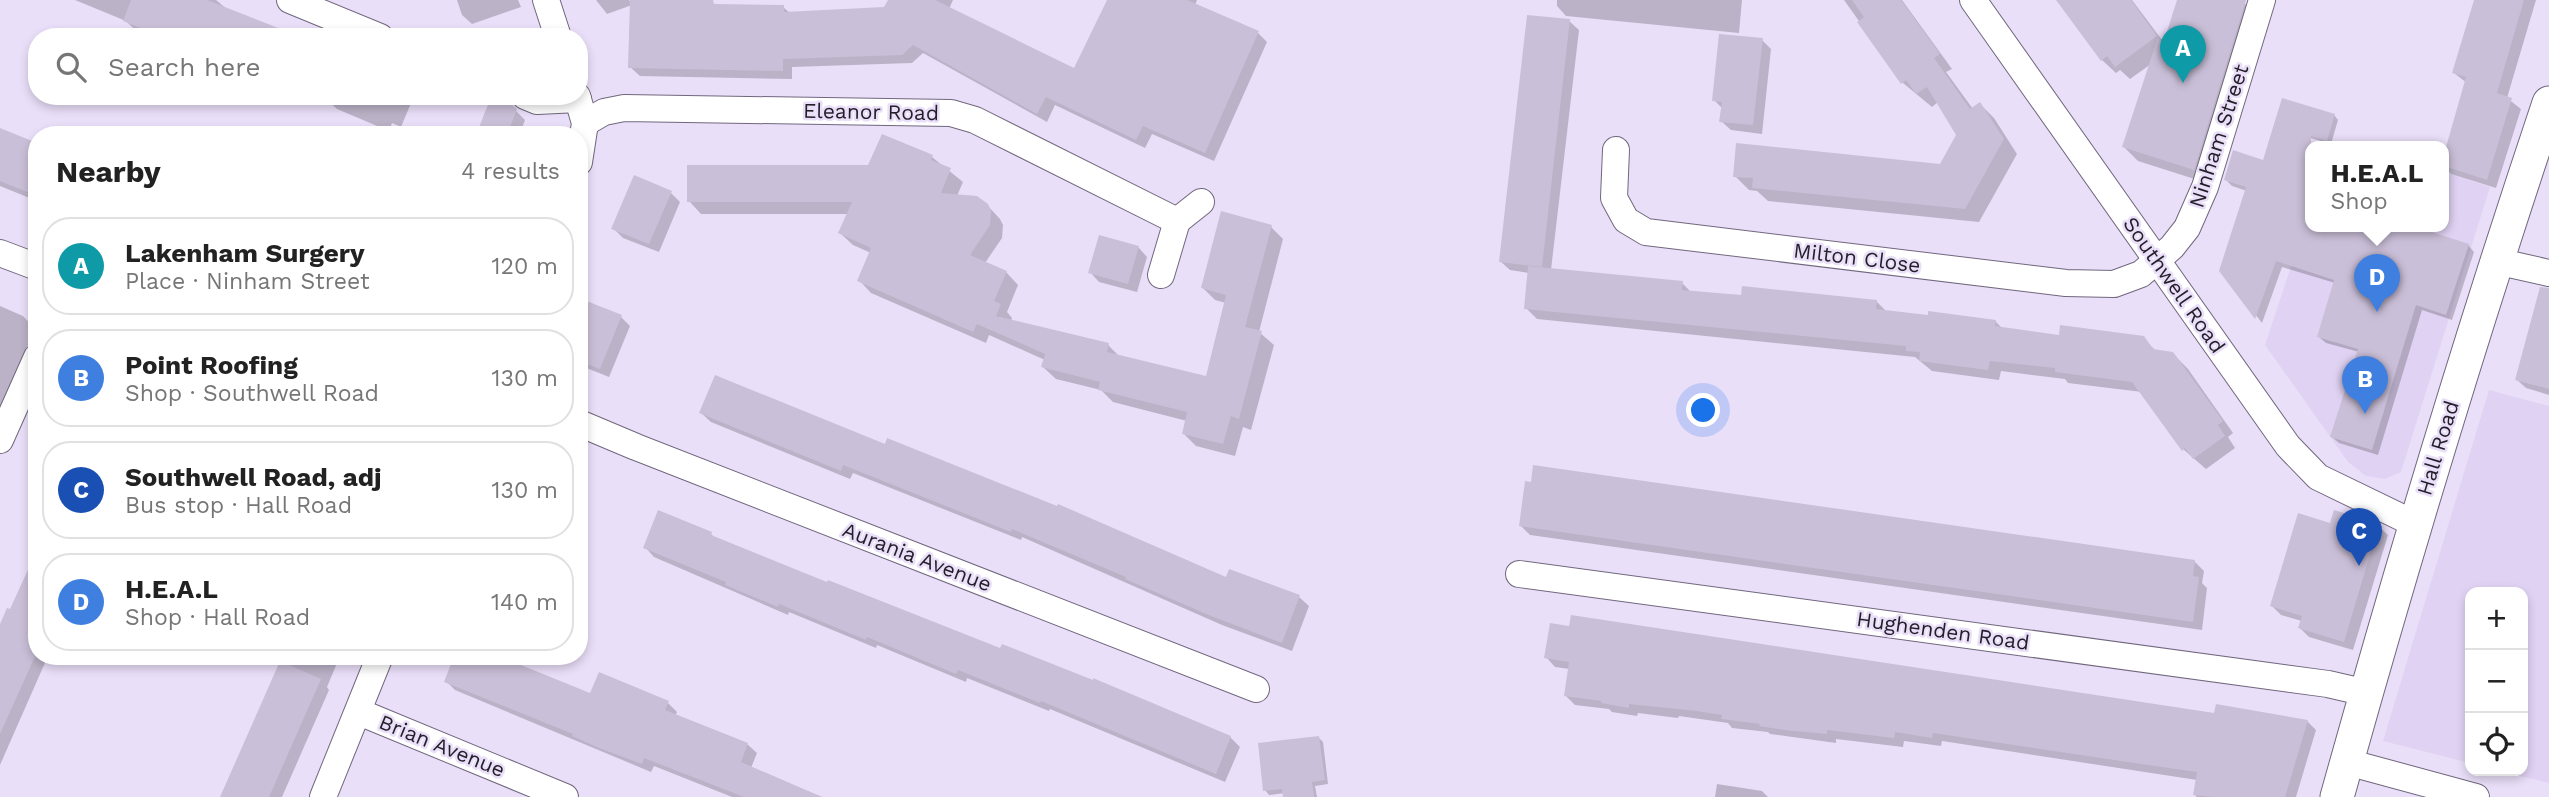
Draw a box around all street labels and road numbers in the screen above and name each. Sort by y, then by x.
street label: Ninham Street [2184,61,2254,211]
street label: Eleanor Road [803,98,939,125]
street label: Southwell Road [2118,212,2231,358]
street label: Milton Close [1792,237,1922,278]
street label: Hall Road [2411,397,2464,498]
street label: Aurania Avenue [839,517,995,596]
street label: Hughenden Road [1855,606,2031,655]
street label: Brian Avenue [376,709,509,782]

